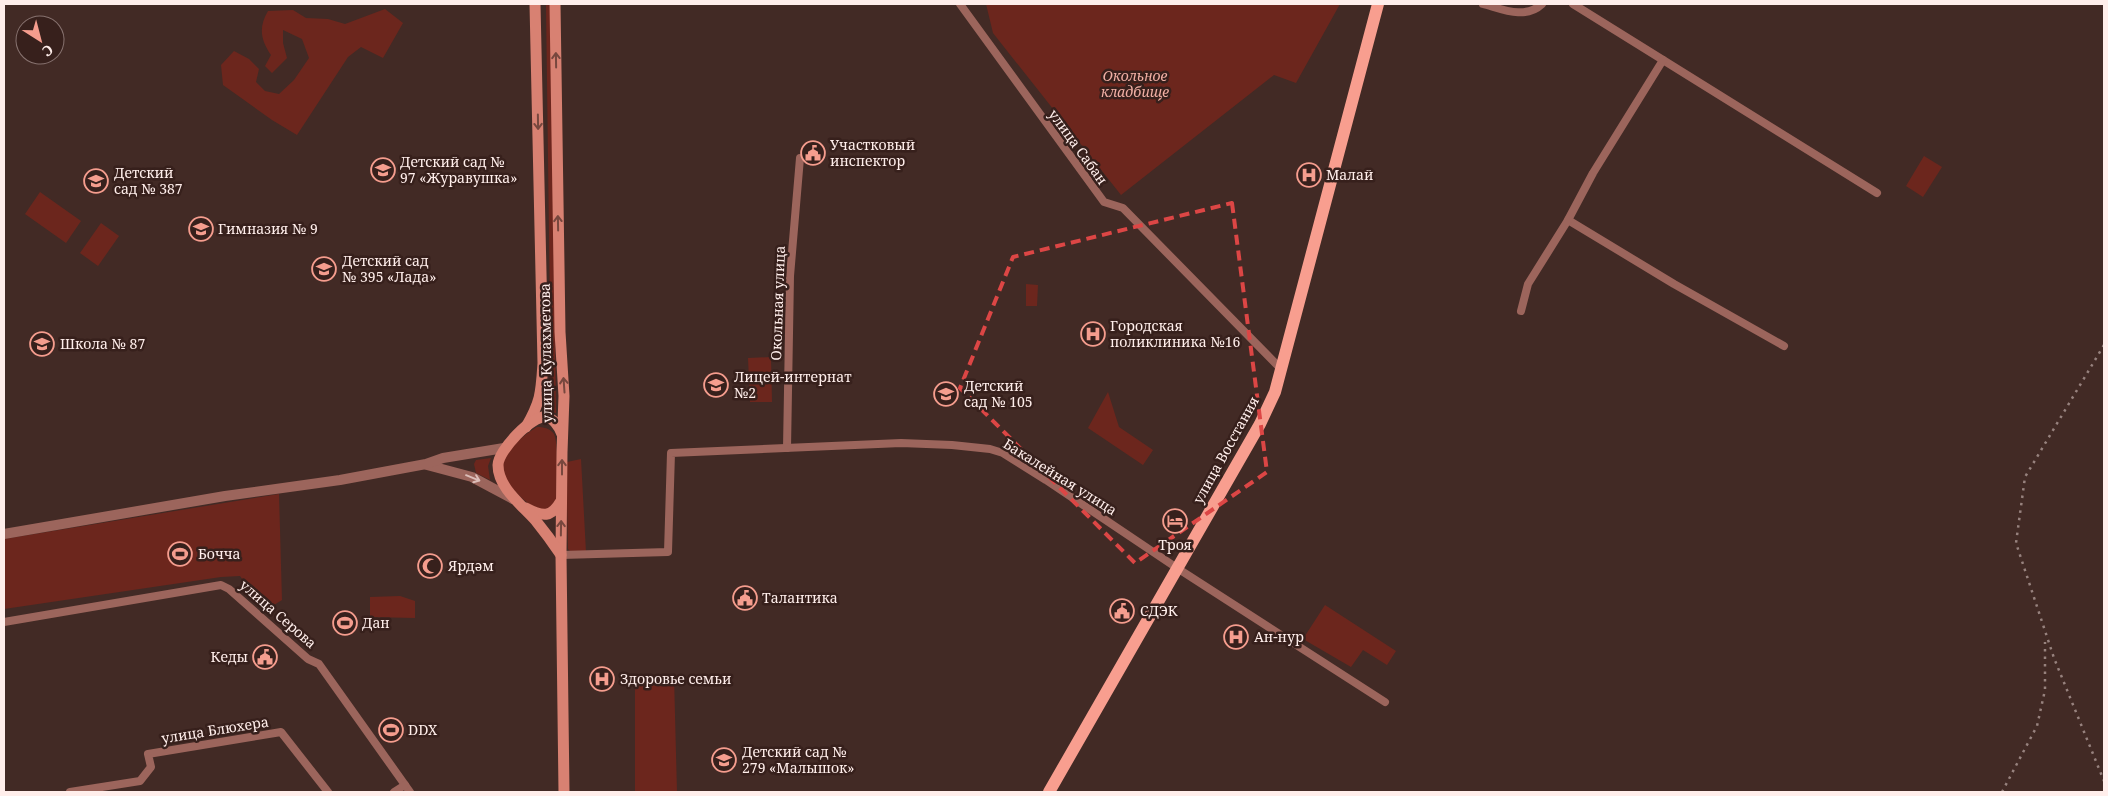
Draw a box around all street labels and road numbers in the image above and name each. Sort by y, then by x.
street label: улица Сабан [1045,105,1112,188]
street label: Окольная улица [766,245,789,361]
street label: улица Кулахметова [535,283,556,423]
street label: улица Восстания [1188,393,1263,507]
street label: Бакалейная улица [1000,434,1121,519]
street label: улица Серова [236,575,321,652]
street label: улица Блюхера [160,712,270,747]

